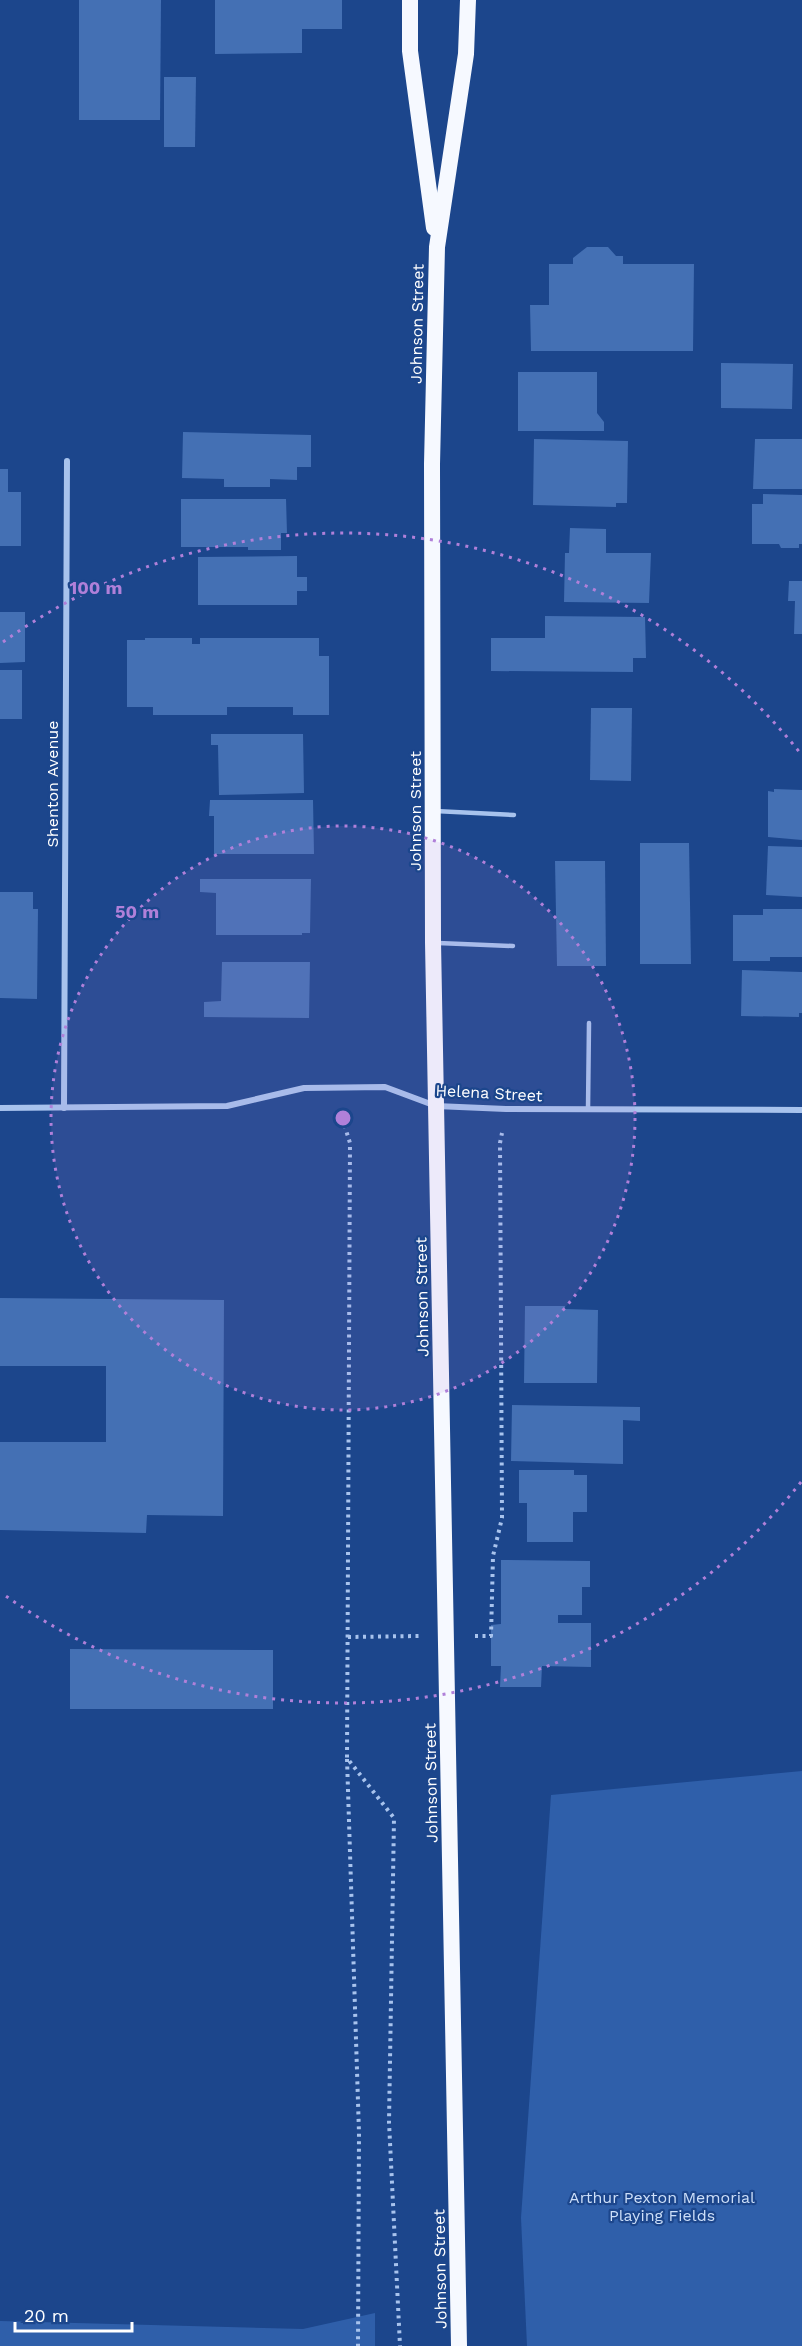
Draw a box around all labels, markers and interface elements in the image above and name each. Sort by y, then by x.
street label: Johnson Street [406,264,428,384]
text: 100 m [69,577,123,598]
street label: Shenton Avenue [43,721,62,847]
street label: Johnson Street [406,751,425,871]
text: 50 m [115,901,159,922]
street label: Helena Street [435,1081,543,1105]
centre of rings [333,1108,353,1128]
street label: Johnson Street [411,1237,433,1357]
street label: Johnson Street [420,1723,442,1843]
park label: Arthur Pexton Memorial Playing Fields [569,2188,755,2225]
street label: Johnson Street [429,2209,451,2329]
scale bar [15,2295,132,2333]
text: 20 m [24,2305,69,2326]

